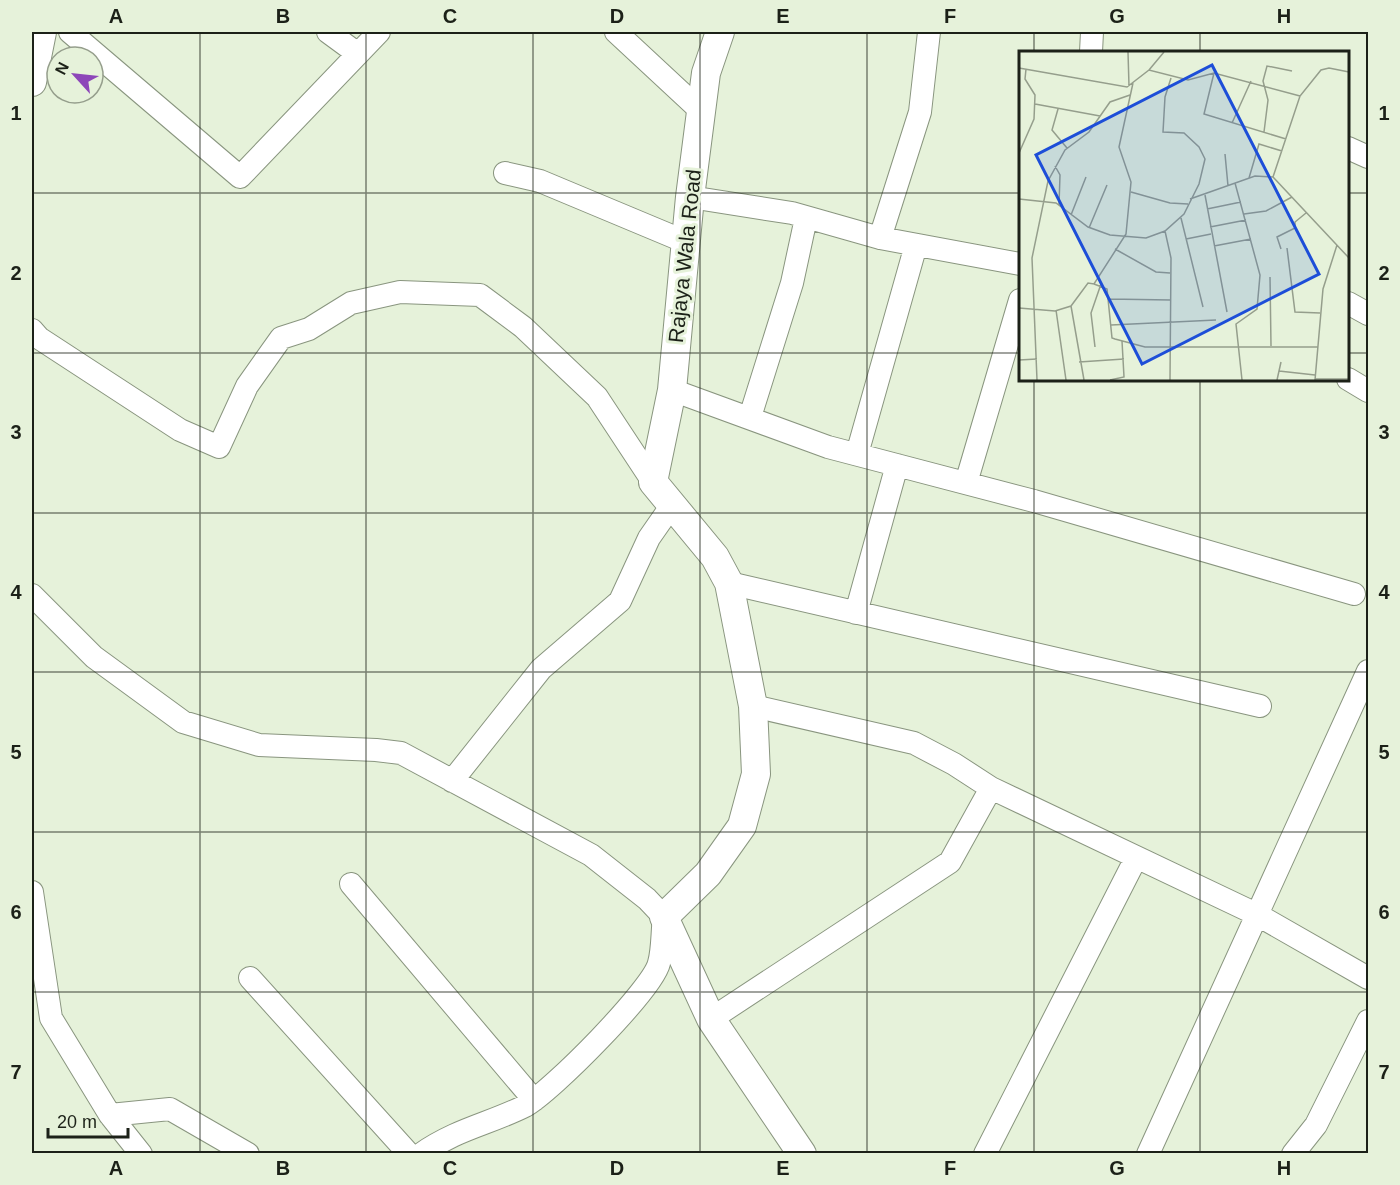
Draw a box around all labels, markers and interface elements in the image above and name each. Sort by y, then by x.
text: A [109,5,123,27]
text: B [276,5,290,27]
text: C [443,5,457,27]
text: D [610,5,624,27]
text: E [776,5,790,27]
text: F [944,5,956,27]
text: G [1109,5,1125,27]
text: H [1277,5,1291,27]
north arrow [45,45,105,105]
inset map [1019,51,1349,381]
text: N [52,59,72,77]
text: 1 [10,102,22,124]
text: 1 [1378,102,1390,124]
street label: Rajaya Wala Road [664,168,705,344]
text: 2 [10,262,22,284]
text: 2 [1378,262,1390,284]
text: 3 [10,421,22,443]
text: 3 [1378,421,1390,443]
text: 4 [10,581,22,603]
text: 4 [1378,581,1390,603]
text: 5 [10,741,22,763]
text: 5 [1378,741,1390,763]
text: 6 [10,901,22,923]
text: 6 [1378,901,1390,923]
text: 7 [10,1061,22,1083]
text: 7 [1378,1061,1390,1083]
scale bar [48,1101,128,1139]
text: 20 m [57,1112,97,1132]
text: A [109,1157,123,1179]
text: B [276,1157,290,1179]
text: C [443,1157,457,1179]
text: D [610,1157,624,1179]
text: E [776,1157,790,1179]
text: F [944,1157,956,1179]
text: G [1109,1157,1125,1179]
text: H [1277,1157,1291,1179]

